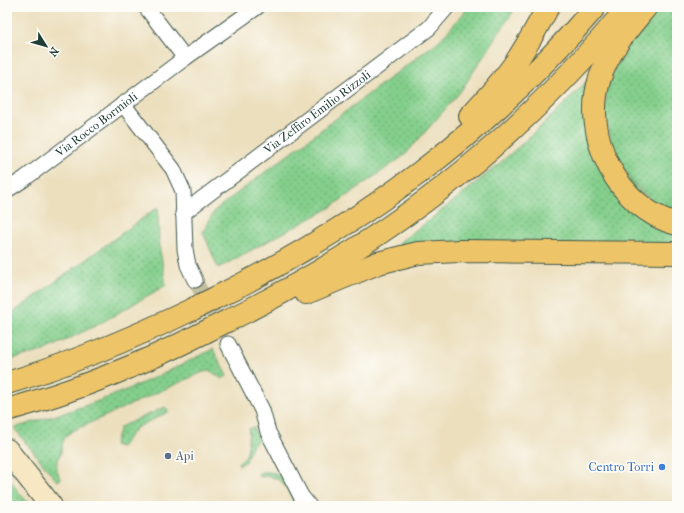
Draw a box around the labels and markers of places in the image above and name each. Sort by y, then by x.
place label: Api [175,449,194,463]
marker: Api [163,451,173,461]
place label: Centro Torri [588,460,654,474]
marker: Centro Torri [657,462,667,472]

